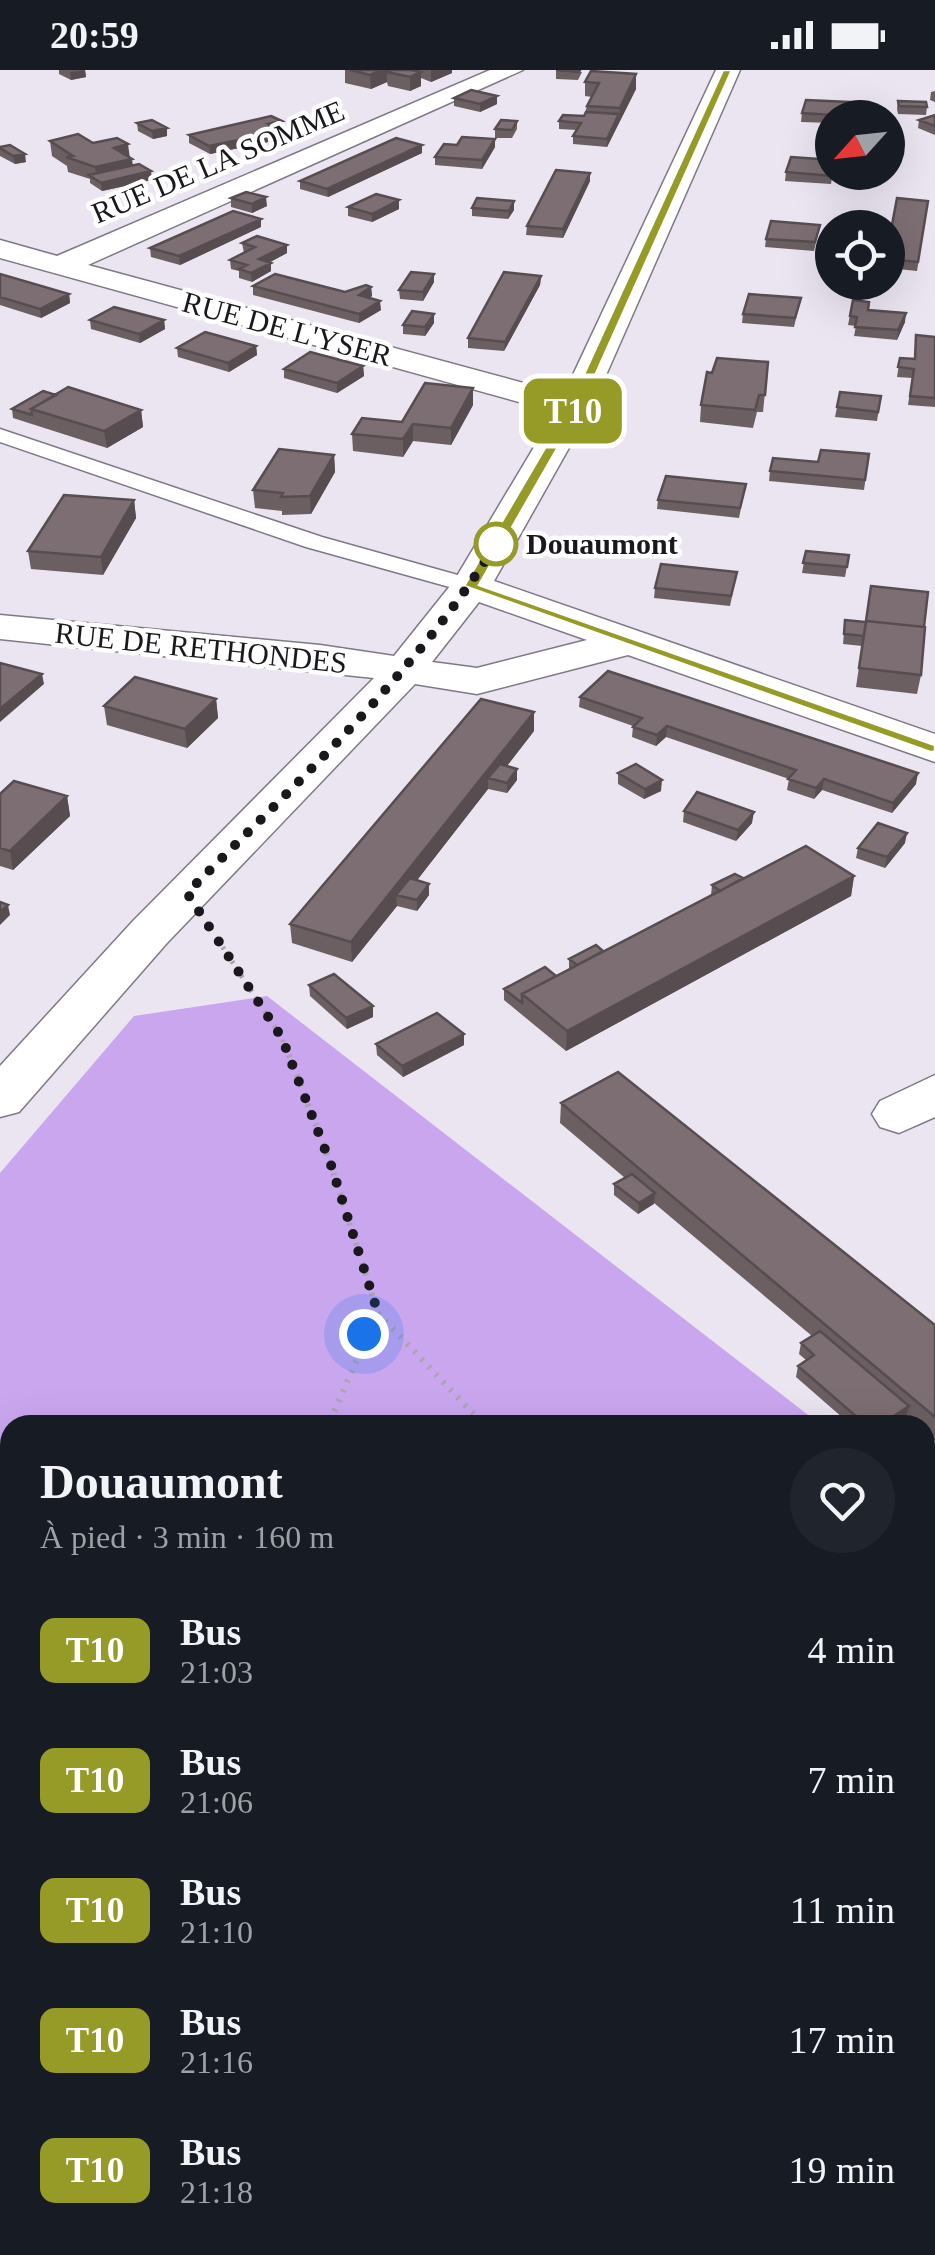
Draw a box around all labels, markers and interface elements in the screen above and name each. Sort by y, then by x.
text: 20:59 [50,14,139,56]
street label: RUE DE LA SOMME [87,93,349,230]
north arrow [815,100,905,190]
map controls [815,100,905,300]
button: locate [815,210,905,300]
street label: RUE DE L'YSER [179,285,395,372]
line badge: T10 [516,378,630,444]
text: T10 [544,392,602,431]
marker: Douaumont [475,523,517,565]
place label: Douaumont [526,527,678,560]
street label: RUE DE RETHONDES [53,616,349,679]
your location [339,1309,389,1359]
button: heart [790,1448,895,1553]
text: Douaumont [40,1455,283,1508]
text: À pied · 3 min · 160 m [40,1519,334,1555]
text: Bus [180,1611,241,1653]
text: 4 min [807,1629,895,1671]
text: T10 [66,1631,124,1670]
text: 21:03 [180,1654,253,1690]
text: Bus [180,1741,241,1783]
text: 7 min [807,1759,895,1801]
text: T10 [66,1761,124,1800]
text: 21:06 [180,1784,253,1820]
text: Bus [180,1871,241,1913]
text: 11 min [790,1889,895,1931]
text: T10 [66,1891,124,1930]
text: 21:10 [180,1914,253,1950]
text: Bus [180,2001,241,2043]
text: 17 min [788,2019,895,2061]
text: T10 [66,2021,124,2060]
text: 21:16 [180,2044,253,2080]
text: Bus [180,2131,241,2173]
text: 19 min [788,2149,895,2191]
text: T10 [66,2151,124,2190]
text: 21:18 [180,2174,253,2210]

